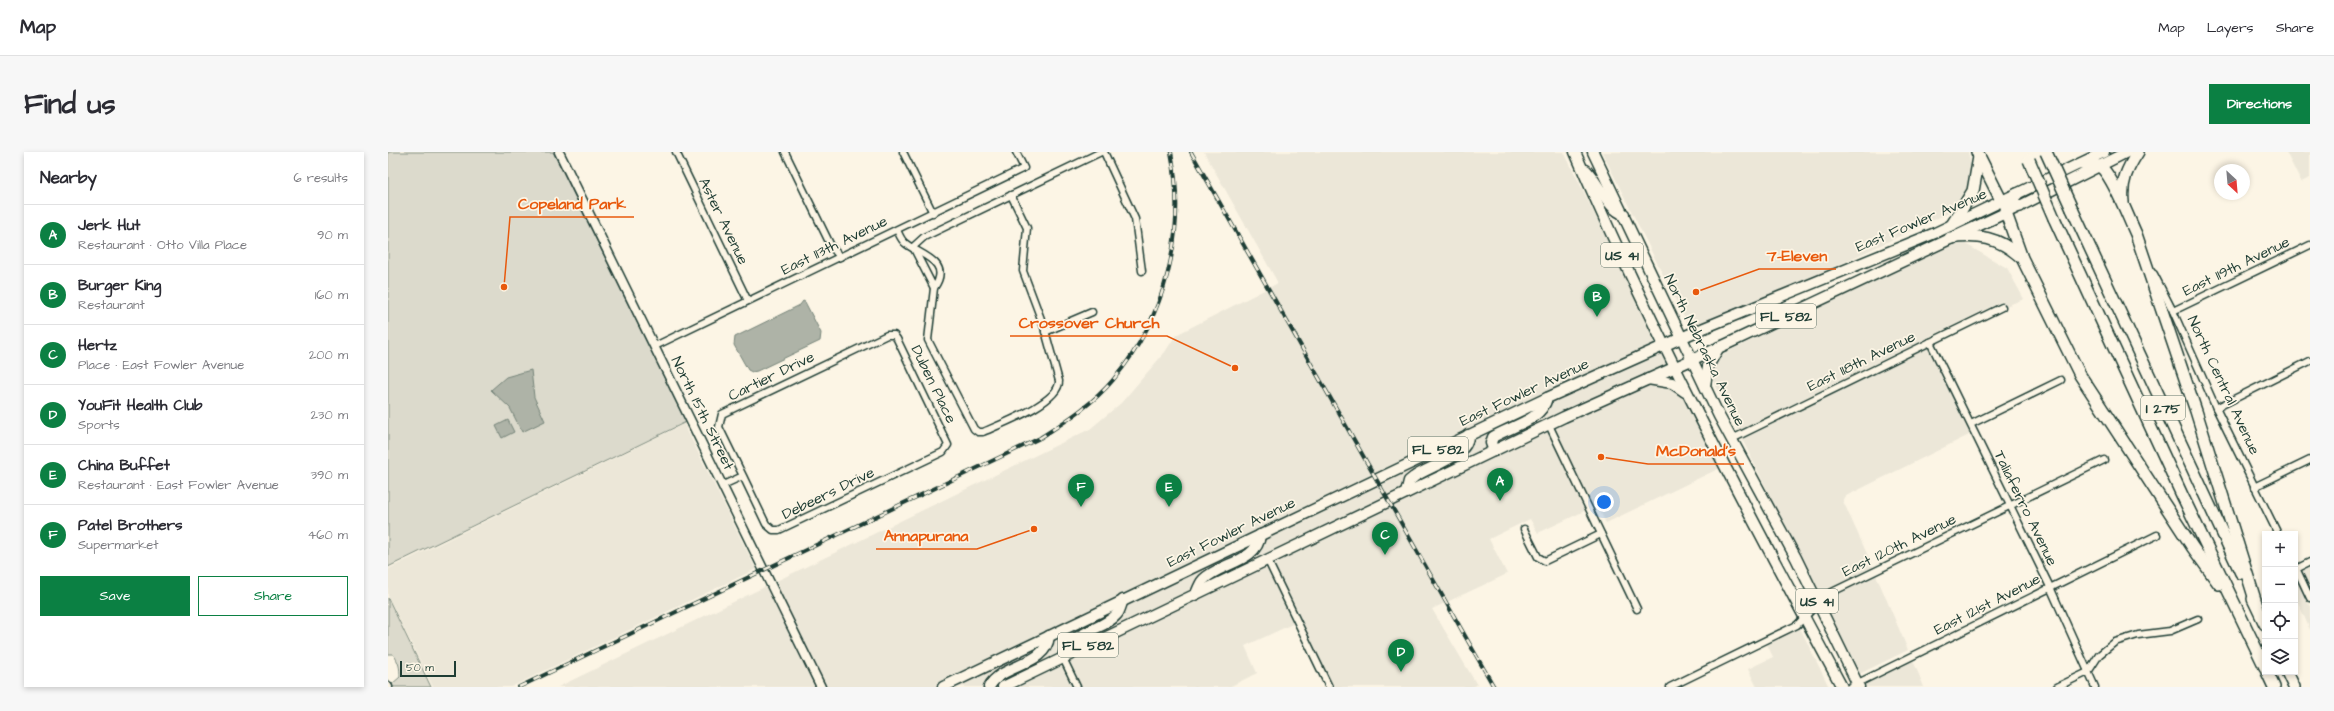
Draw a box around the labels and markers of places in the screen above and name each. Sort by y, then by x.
callout: Copeland Park [510,189,634,217]
callout: 7-Eleven [1759,241,1836,269]
pin: B [1584,284,1610,317]
callout: Crossover Church [1010,308,1167,336]
callout: McDonald's [1648,436,1744,464]
pin: A [1487,468,1513,501]
pin: F [1068,474,1094,507]
pin: E [1156,474,1182,507]
callout: Annapurana [876,521,977,549]
pin: C [1372,522,1398,555]
pin: D [1388,639,1414,672]

